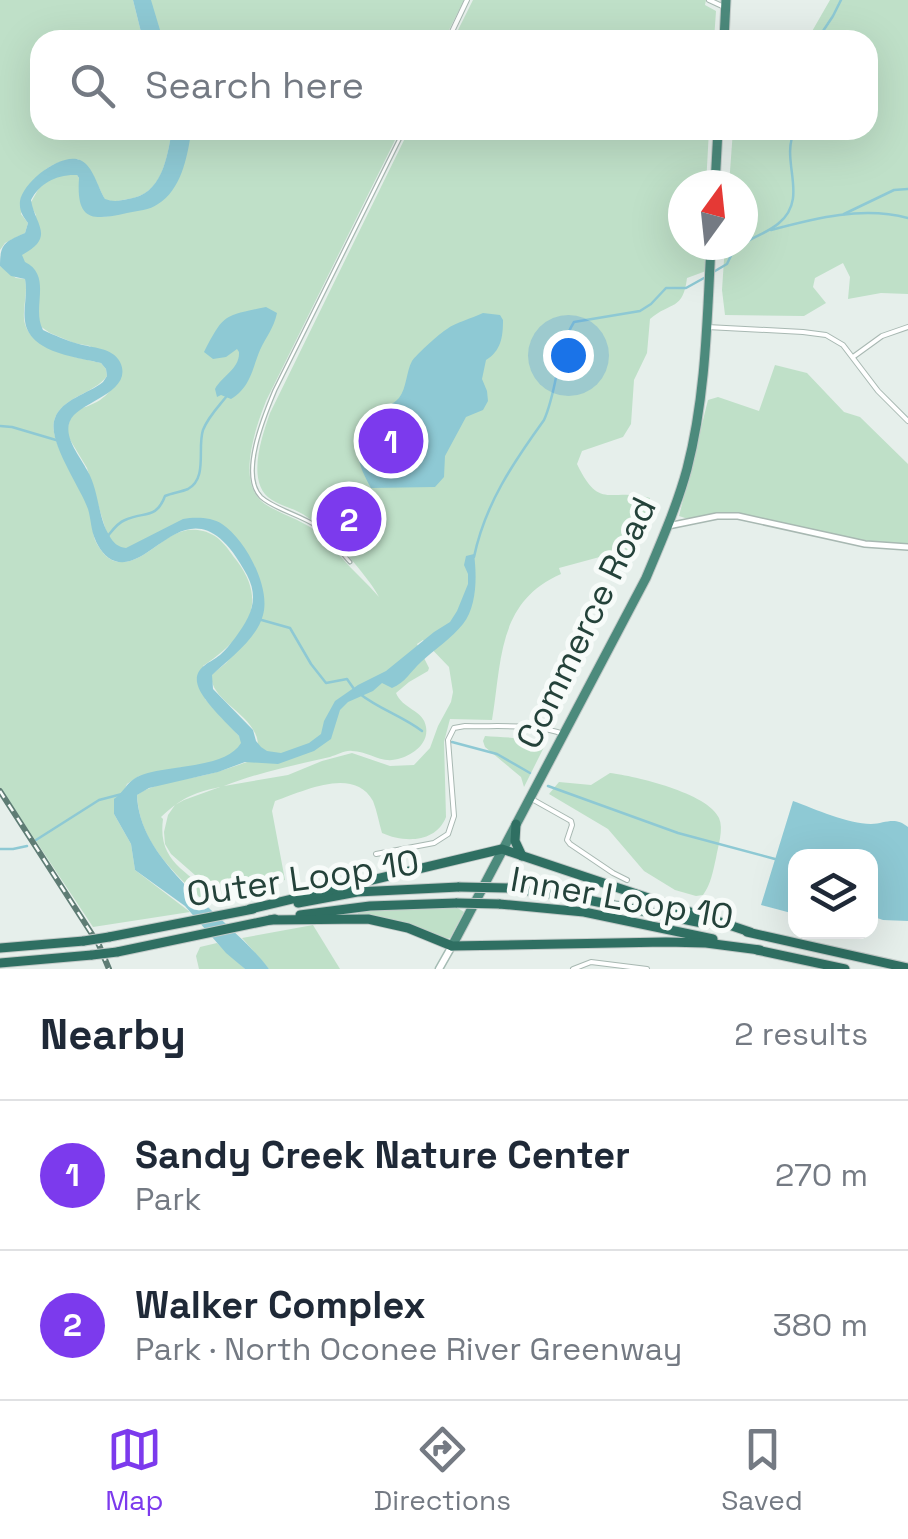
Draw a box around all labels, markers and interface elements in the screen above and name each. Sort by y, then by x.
search box [30,30,878,140]
icon: search [65,58,120,113]
text: Search here [145,61,364,109]
north arrow [668,170,758,260]
your location [543,330,594,381]
pin: 1 [358,404,424,478]
pin: 2 [316,482,382,556]
street label: Commerce Road [506,490,666,756]
street label: Outer Loop 10 [184,840,422,916]
map controls [788,849,878,939]
button: layers [788,849,878,939]
street label: Inner Loop 10 [507,857,737,939]
text: Nearby [40,1008,186,1061]
text: 2 results [734,1014,868,1054]
text: Sandy Creek Nature Center [135,1131,630,1179]
text: 1 [65,1155,80,1195]
text: 270 m [775,1155,868,1195]
text: Park [135,1179,202,1219]
text: Walker Complex [135,1281,426,1329]
text: 2 [63,1305,82,1345]
text: 380 m [772,1305,868,1345]
text: Park · North Oconee River Greenway [135,1329,682,1369]
tab: Map [105,1422,163,1518]
tab: Directions [374,1422,511,1518]
tab: Saved [721,1422,803,1518]

